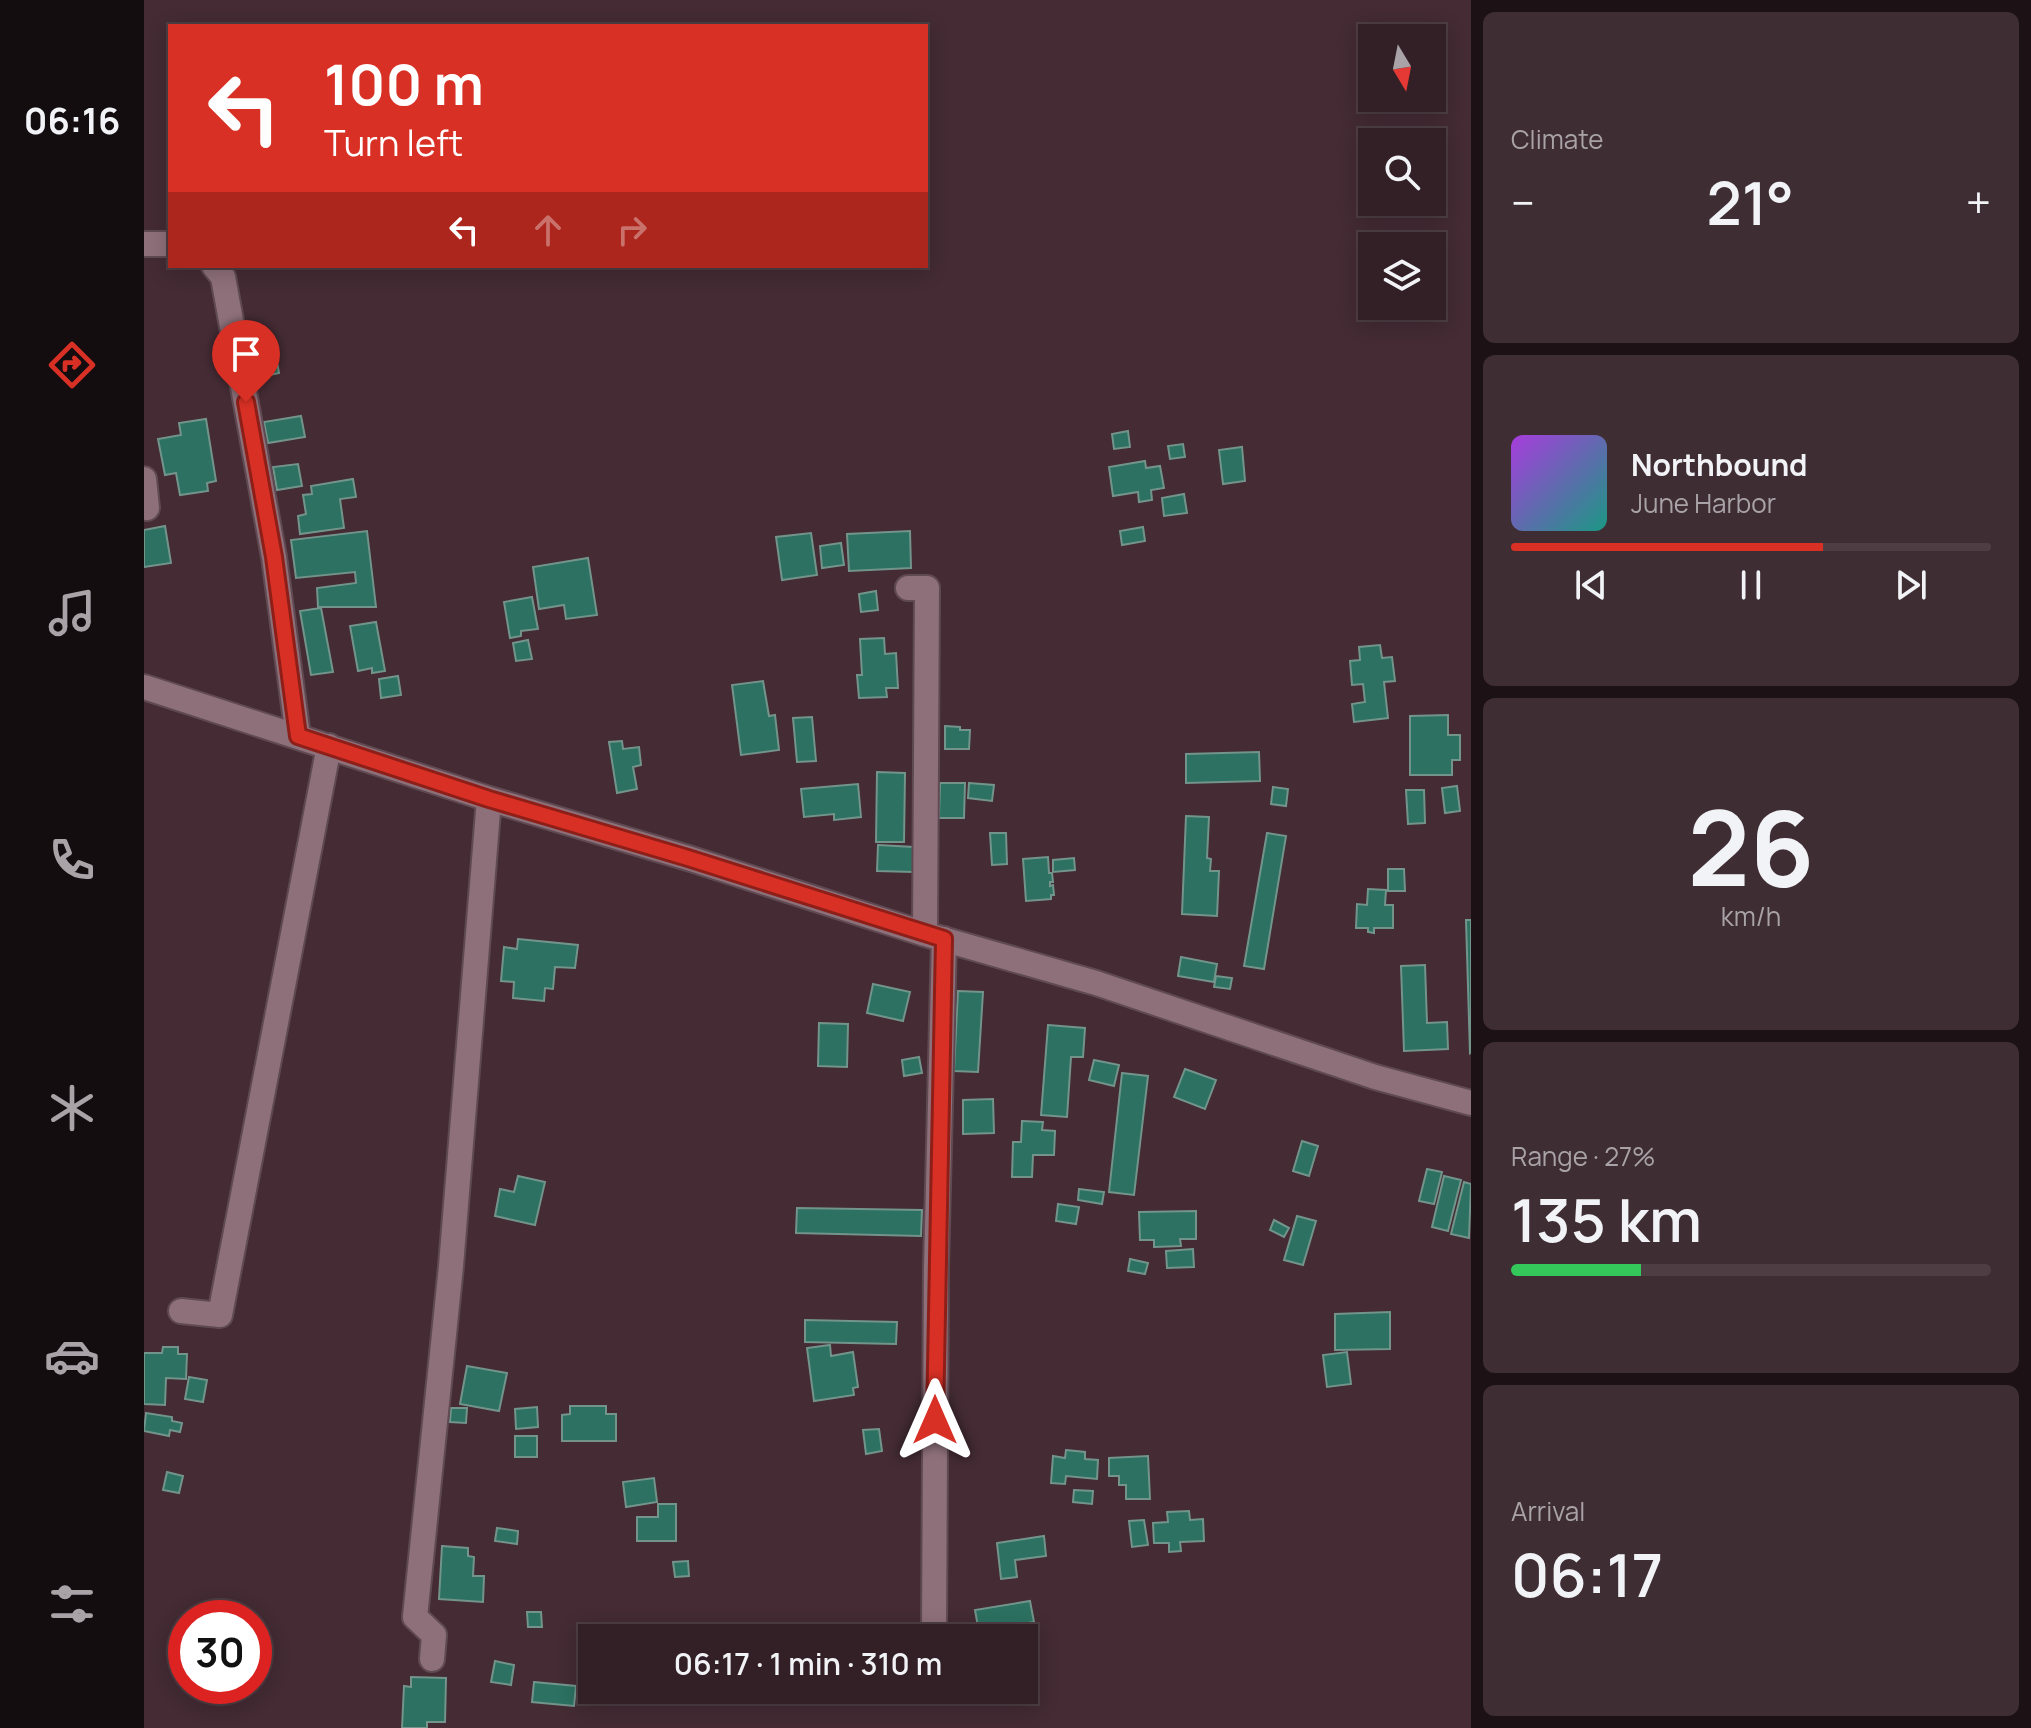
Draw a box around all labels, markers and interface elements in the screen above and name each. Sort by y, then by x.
north arrow [1358,24,1446,112]
map controls [1358,24,1446,320]
text: 100 m [324,45,484,122]
icon: left [192,56,296,160]
text: 06:16 [24,96,120,145]
text: Turn left [324,118,463,167]
text: Climate [1511,121,1603,157]
button: search [1358,128,1446,216]
text: 21° [1706,161,1794,243]
text: − [1511,172,1535,232]
text: + [1966,172,1991,232]
icon: left [442,208,486,252]
icon: ahead [526,208,570,252]
icon: right [610,208,654,252]
button: layers [1358,232,1446,320]
pin [212,320,280,402]
icon: arrive [224,332,268,376]
icon: directions [44,337,100,393]
text: Northbound [1631,444,1808,485]
text: June Harbor [1631,485,1776,521]
icon: previous [1569,563,1613,607]
icon: pause [1729,563,1773,607]
icon: next [1889,563,1933,607]
icon: music [44,585,100,641]
text: 26 [1688,775,1814,917]
icon: phone [44,832,100,888]
text: km/h [1721,898,1781,934]
icon: climate [44,1080,100,1136]
text: Range · 27% [1511,1138,1655,1174]
text: 135 km [1511,1178,1702,1260]
icon: car [44,1328,100,1384]
position arrow [893,1378,977,1462]
text: Arrival [1511,1493,1585,1529]
text: 06:17 [1511,1533,1663,1615]
icon: filters [44,1576,100,1632]
speed limit sign: 30 [168,1600,272,1704]
text: 06:17 · 1 min · 310 m [674,1643,942,1684]

